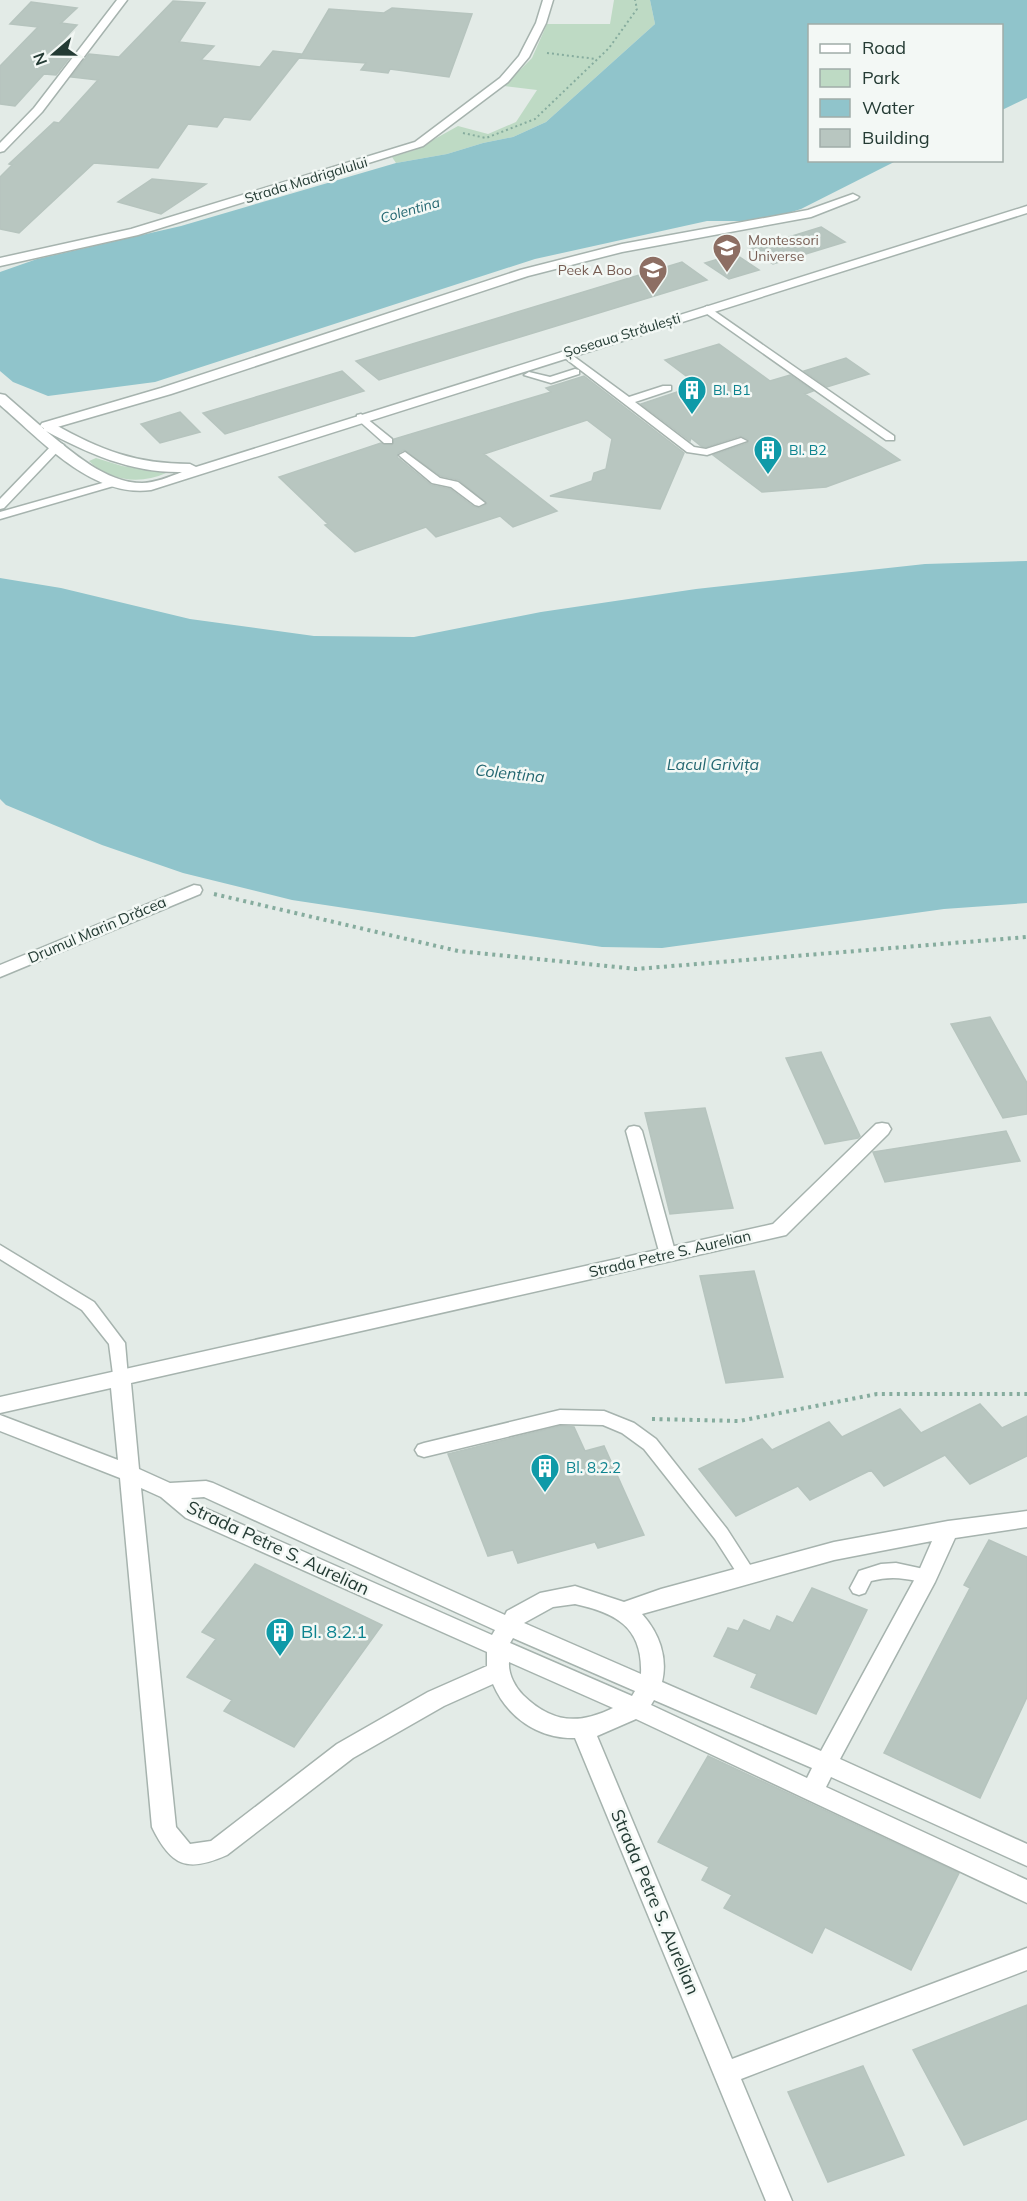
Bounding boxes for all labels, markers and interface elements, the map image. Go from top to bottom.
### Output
north arrow [24,24,84,84]
legend [808,24,1003,162]
text: Road [862,36,906,59]
text: N [28,50,51,68]
text: Park [862,66,901,89]
text: Water [862,96,915,119]
text: Building [862,126,930,149]
street label: Strada Madrigalului [242,153,370,207]
water label: Colentina [378,193,442,227]
place label: Montessori Universe [748,231,819,265]
school or university icon: Montessori Universe [711,232,743,274]
school or university icon: Peek A Boo [637,254,669,296]
place label: Peek A Boo [558,261,632,279]
street label: Șoseaua Străulești [561,309,683,361]
building icon: Bl. B1 [676,374,708,416]
place label: Bl. B1 [713,381,751,399]
building icon: Bl. B2 [752,434,784,476]
place label: Bl. B2 [789,441,827,459]
water label: Lacul Grivița [667,754,760,774]
water label: Colentina [474,759,546,787]
street label: Drumul Marin Drăcea [25,892,169,967]
street label: Strada Petre S. Aurelian [587,1226,753,1281]
building icon: Bl. 8.2.2 [529,1452,561,1494]
place label: Bl. 8.2.2 [566,1458,621,1477]
street label: Strada Petre S. Aurelian [183,1495,373,1600]
building icon: Bl. 8.2.1 [264,1616,296,1658]
place label: Bl. 8.2.1 [301,1620,367,1643]
street label: Strada Petre S. Aurelian [606,1806,705,1998]

